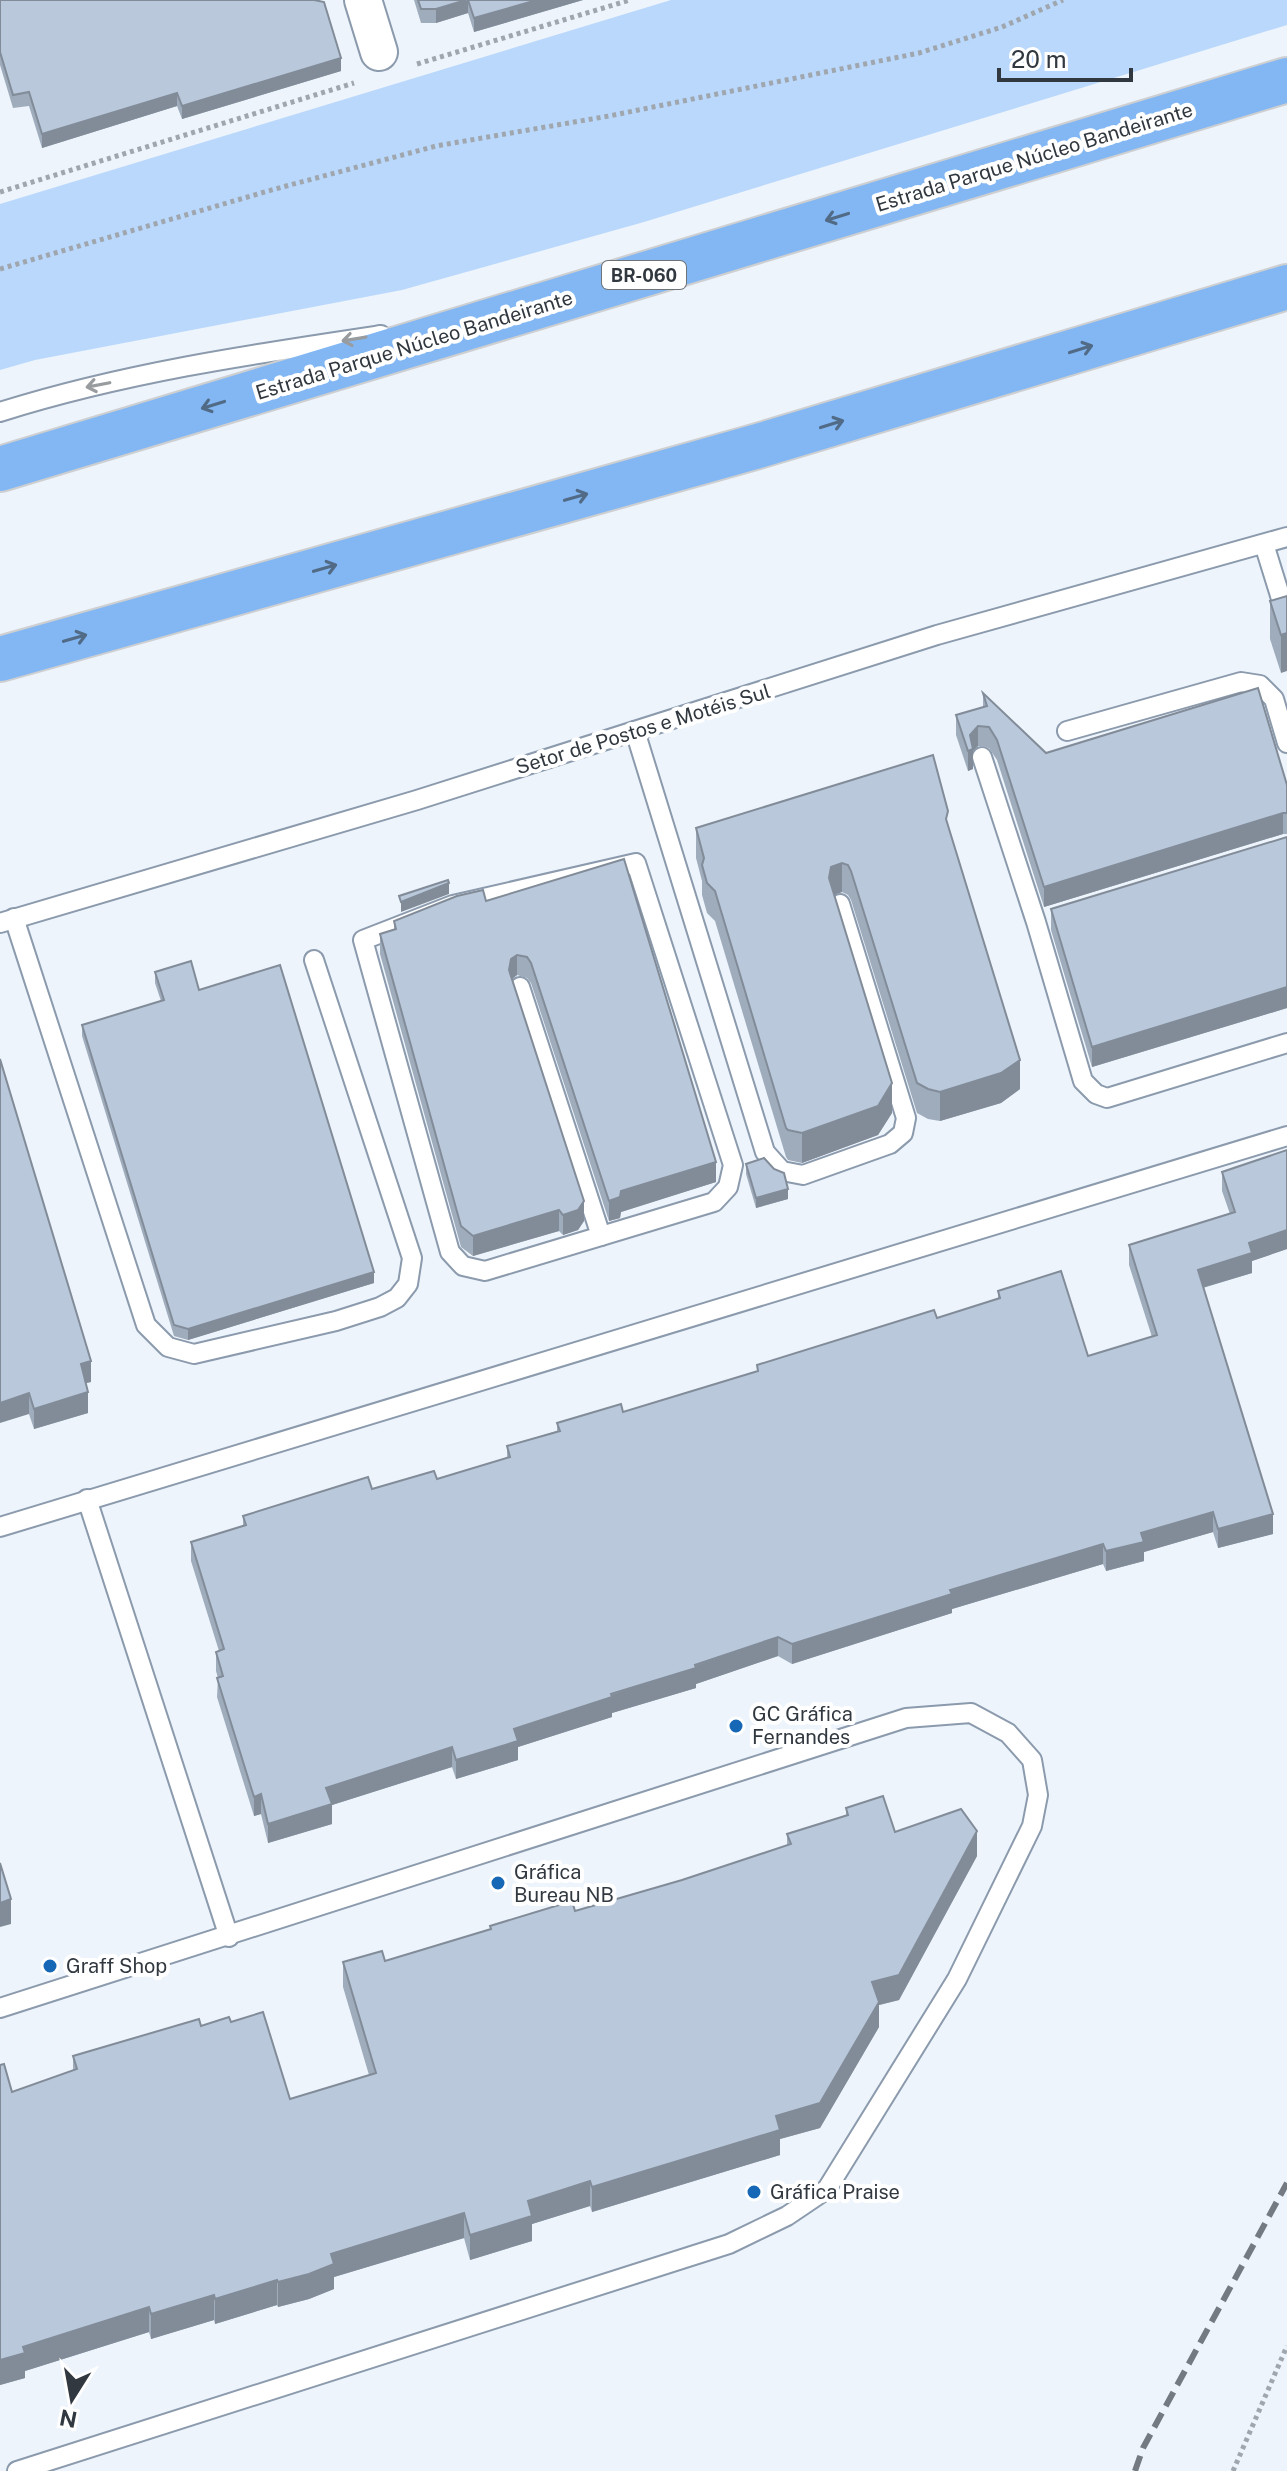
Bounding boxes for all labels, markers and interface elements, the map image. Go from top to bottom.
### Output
scale bar [999,32,1131,82]
text: 20 m [1011,45,1067,73]
street label: Estrada Parque Núcleo Bandeirante [873,97,1195,217]
one-way arrow [825,210,850,225]
road number: BR-060 [602,261,686,289]
street label: Estrada Parque Núcleo Bandeirante [253,285,575,405]
one-way arrow [341,332,367,347]
one-way arrow [1068,341,1093,355]
one-way arrow [86,379,111,394]
one-way arrow [201,398,227,413]
one-way arrow [819,416,845,431]
one-way arrow [562,489,588,504]
one-way arrow [312,559,338,574]
one-way arrow [62,630,88,645]
street label: Setor de Postos e Motéis Sul [513,679,773,779]
place label: GC Gráfica Fernandes [752,1702,853,1749]
marker: GC Gráfica Fernandes [727,1717,745,1735]
place label: Gráfica Bureau NB [514,1860,614,1907]
marker: Gráfica Bureau NB [489,1874,507,1892]
place label: Graff Shop [66,1954,167,1978]
marker: Graff Shop [41,1957,59,1975]
place label: Gráfica Praise [770,2180,900,2204]
marker: Gráfica Praise [745,2183,763,2201]
north arrow [32,2359,112,2439]
text: N [57,2404,79,2433]

